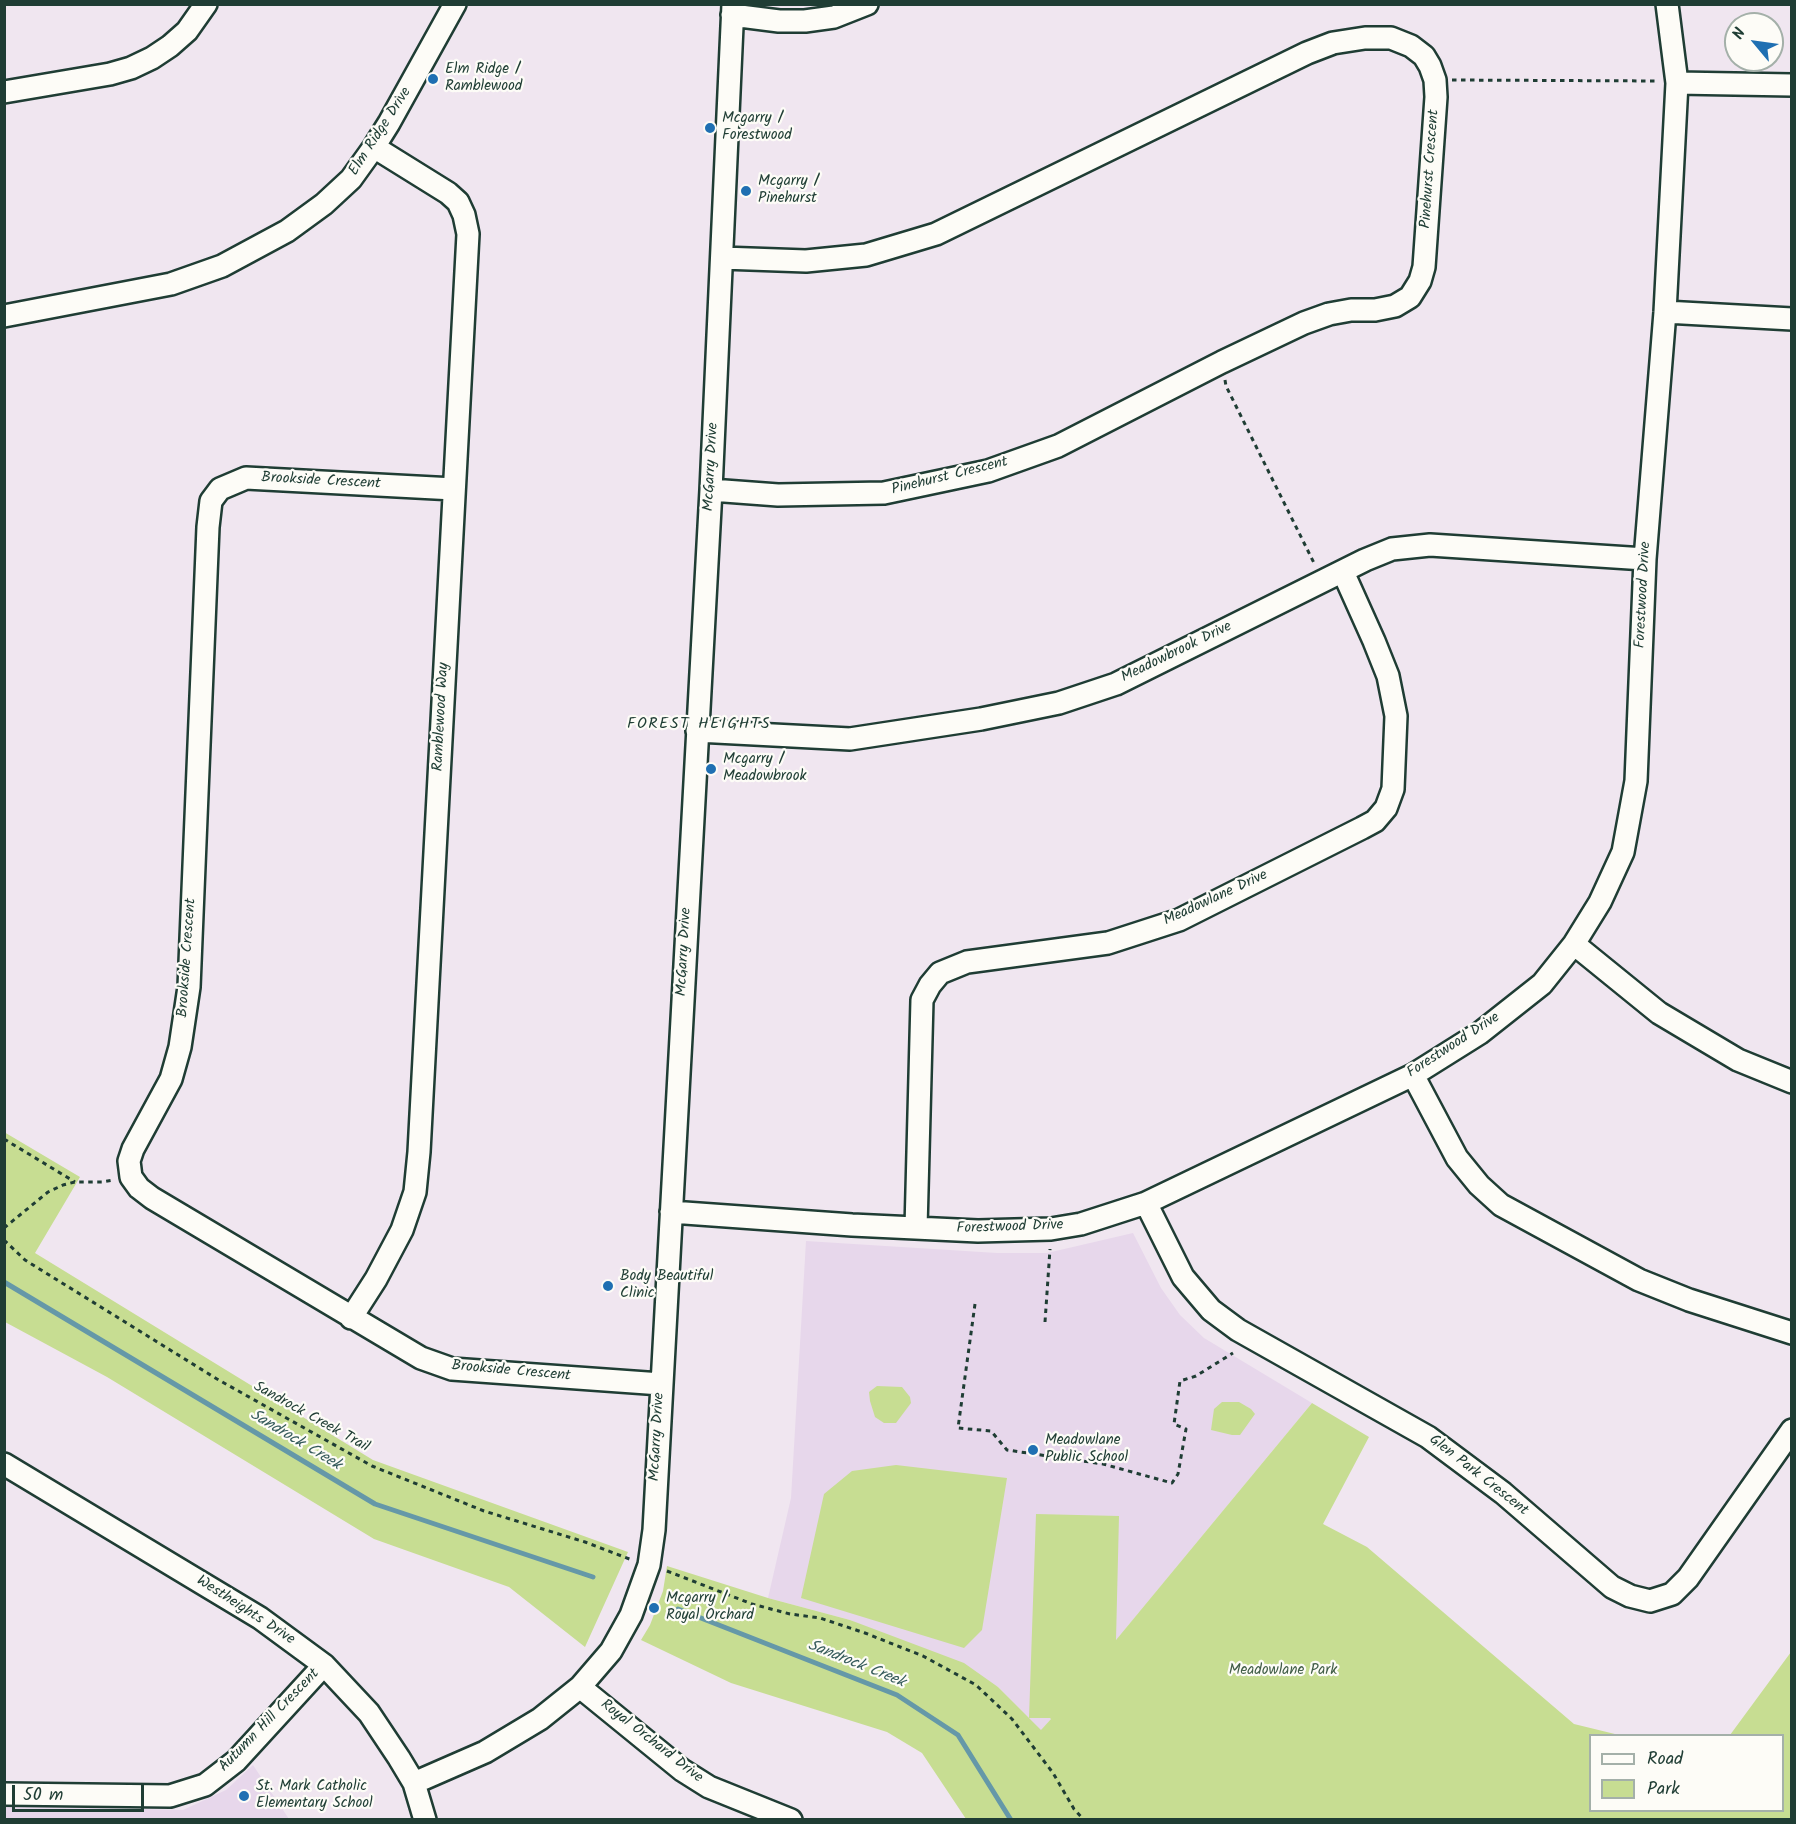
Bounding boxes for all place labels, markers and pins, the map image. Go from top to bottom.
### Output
place label: Elm Ridge / Ramblewood [445,61,522,96]
marker: Elm Ridge / Ramblewood [426,72,440,86]
place label: Mcgarry / Forestwood [722,110,792,145]
marker: Mcgarry / Forestwood [703,121,717,135]
place label: Mcgarry / Pinehurst [758,173,819,208]
marker: Mcgarry / Pinehurst [739,184,753,198]
place label: Mcgarry / Meadowbrook [723,751,806,786]
marker: Mcgarry / Meadowbrook [704,762,718,776]
place label: Body Beautiful Clinic [620,1268,713,1303]
marker: Body Beautiful Clinic [601,1279,615,1293]
place label: Meadowlane Public School [1045,1432,1128,1467]
marker: Meadowlane Public School [1026,1443,1040,1457]
place label: Mcgarry / Royal Orchard [666,1590,754,1625]
marker: Mcgarry / Royal Orchard [647,1601,661,1615]
place label: St. Mark Catholic Elementary School [256,1778,373,1813]
marker: St. Mark Catholic Elementary School [237,1789,251,1803]

